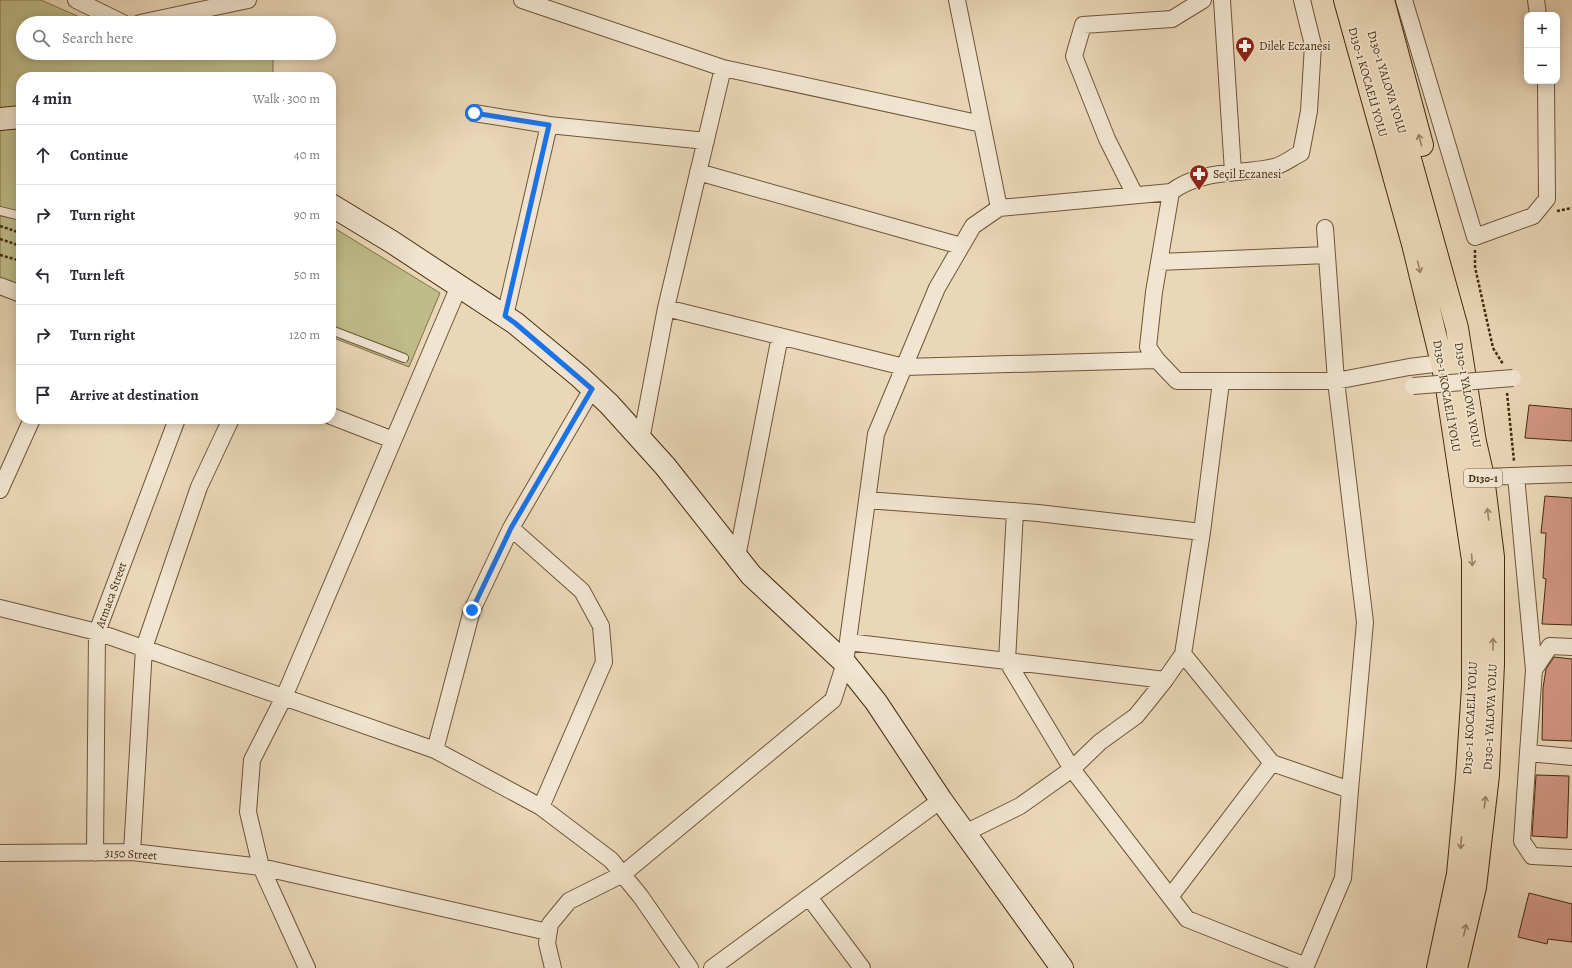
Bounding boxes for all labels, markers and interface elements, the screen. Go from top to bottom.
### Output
map controls [1524,12,1560,84]
button: + [1524,12,1560,48]
search box [16,16,336,60]
street label: D130-1 KOCAELİ YOLU [1345,25,1391,139]
icon: search [30,27,52,49]
text: Search here [62,28,133,48]
street label: D130-1 YALOVA YOLU [1364,29,1410,135]
pharmacy icon: Dilek Eczanesi [1234,35,1256,63]
place label: Dilek Eczanesi [1259,38,1331,54]
button: − [1524,48,1560,84]
text: 4 min [32,87,72,110]
text: Walk · 300 m [253,90,320,107]
route start [465,104,483,122]
one-way arrow [1416,133,1424,146]
icon: ahead [32,144,54,166]
text: Continue [70,145,128,165]
text: 40 m [294,146,320,163]
pharmacy icon: Seçil Eczanesi [1188,163,1210,191]
place label: Seçil Eczanesi [1213,166,1281,182]
icon: right [32,204,54,226]
text: Turn right [70,205,135,225]
text: 90 m [294,206,320,223]
one-way arrow [1416,260,1423,273]
icon: left [32,264,54,286]
text: Turn left [70,265,125,285]
text: 50 m [294,266,320,283]
icon: right [32,324,54,346]
text: Turn right [70,325,135,345]
text: 120 m [289,326,320,343]
street label: D130-1 KOCAELİ YOLU [1429,339,1465,453]
street label: D130-1 YALOVA YOLU [1451,341,1485,449]
icon: arrive [32,384,54,406]
text: Arrive at destination [70,385,199,405]
road number: D130-1 [1464,469,1502,487]
one-way arrow [1484,508,1492,521]
one-way arrow [1469,553,1476,566]
street label: Atmaca Street [91,560,130,631]
route end [463,601,481,619]
one-way arrow [1489,638,1497,651]
street label: D130-1 KOCAELİ YOLU [1459,661,1481,775]
street label: D130-1 YALOVA YOLU [1479,663,1501,771]
one-way arrow [1481,796,1489,809]
one-way arrow [1457,836,1465,849]
street label: 3150 Street [104,845,158,863]
one-way arrow [1461,924,1469,937]

